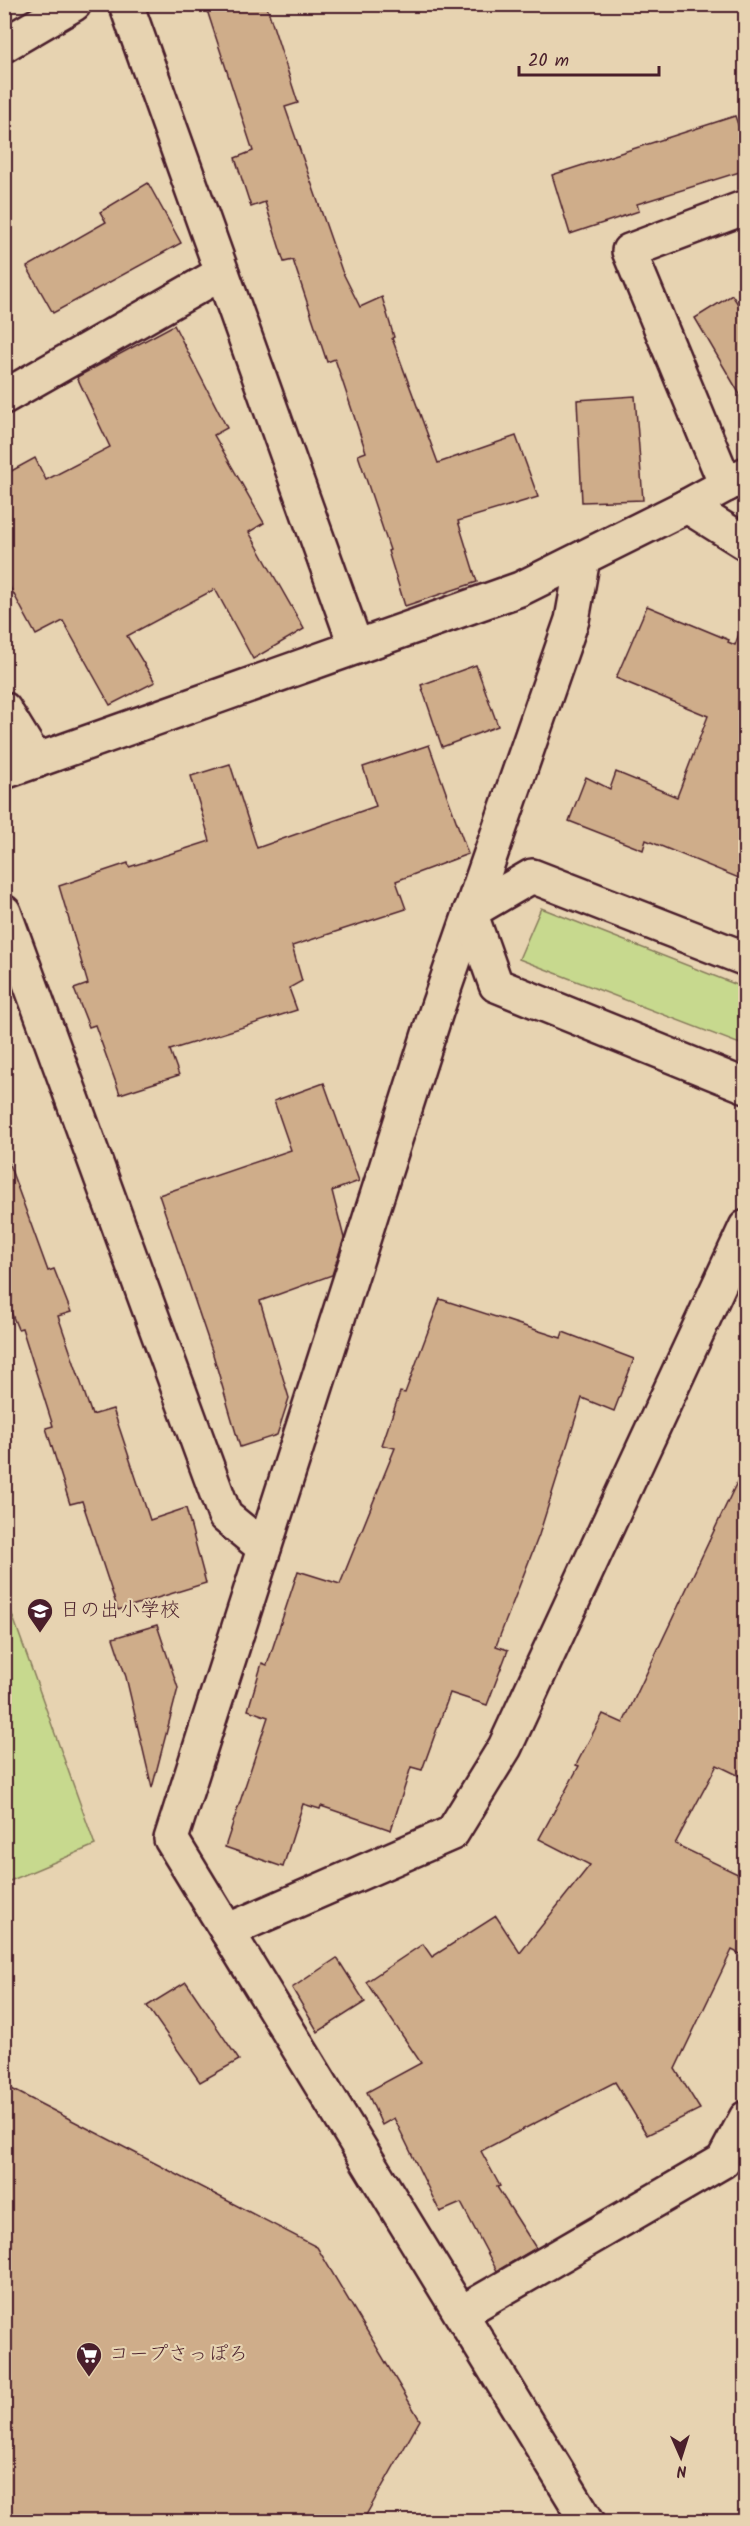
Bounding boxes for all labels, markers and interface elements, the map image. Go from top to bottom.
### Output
scale bar [519,39,658,77]
text: 20 m [528,47,569,76]
place label: 日の出小学校 [60,1595,180,1627]
school or university icon: 日の出小学校 [25,1596,55,1634]
place label: コープさっぽろ [109,2339,248,2371]
supermarket icon: コープさっぽろ [74,2340,104,2378]
north arrow [651,2427,711,2487]
text: N [676,2458,687,2483]

